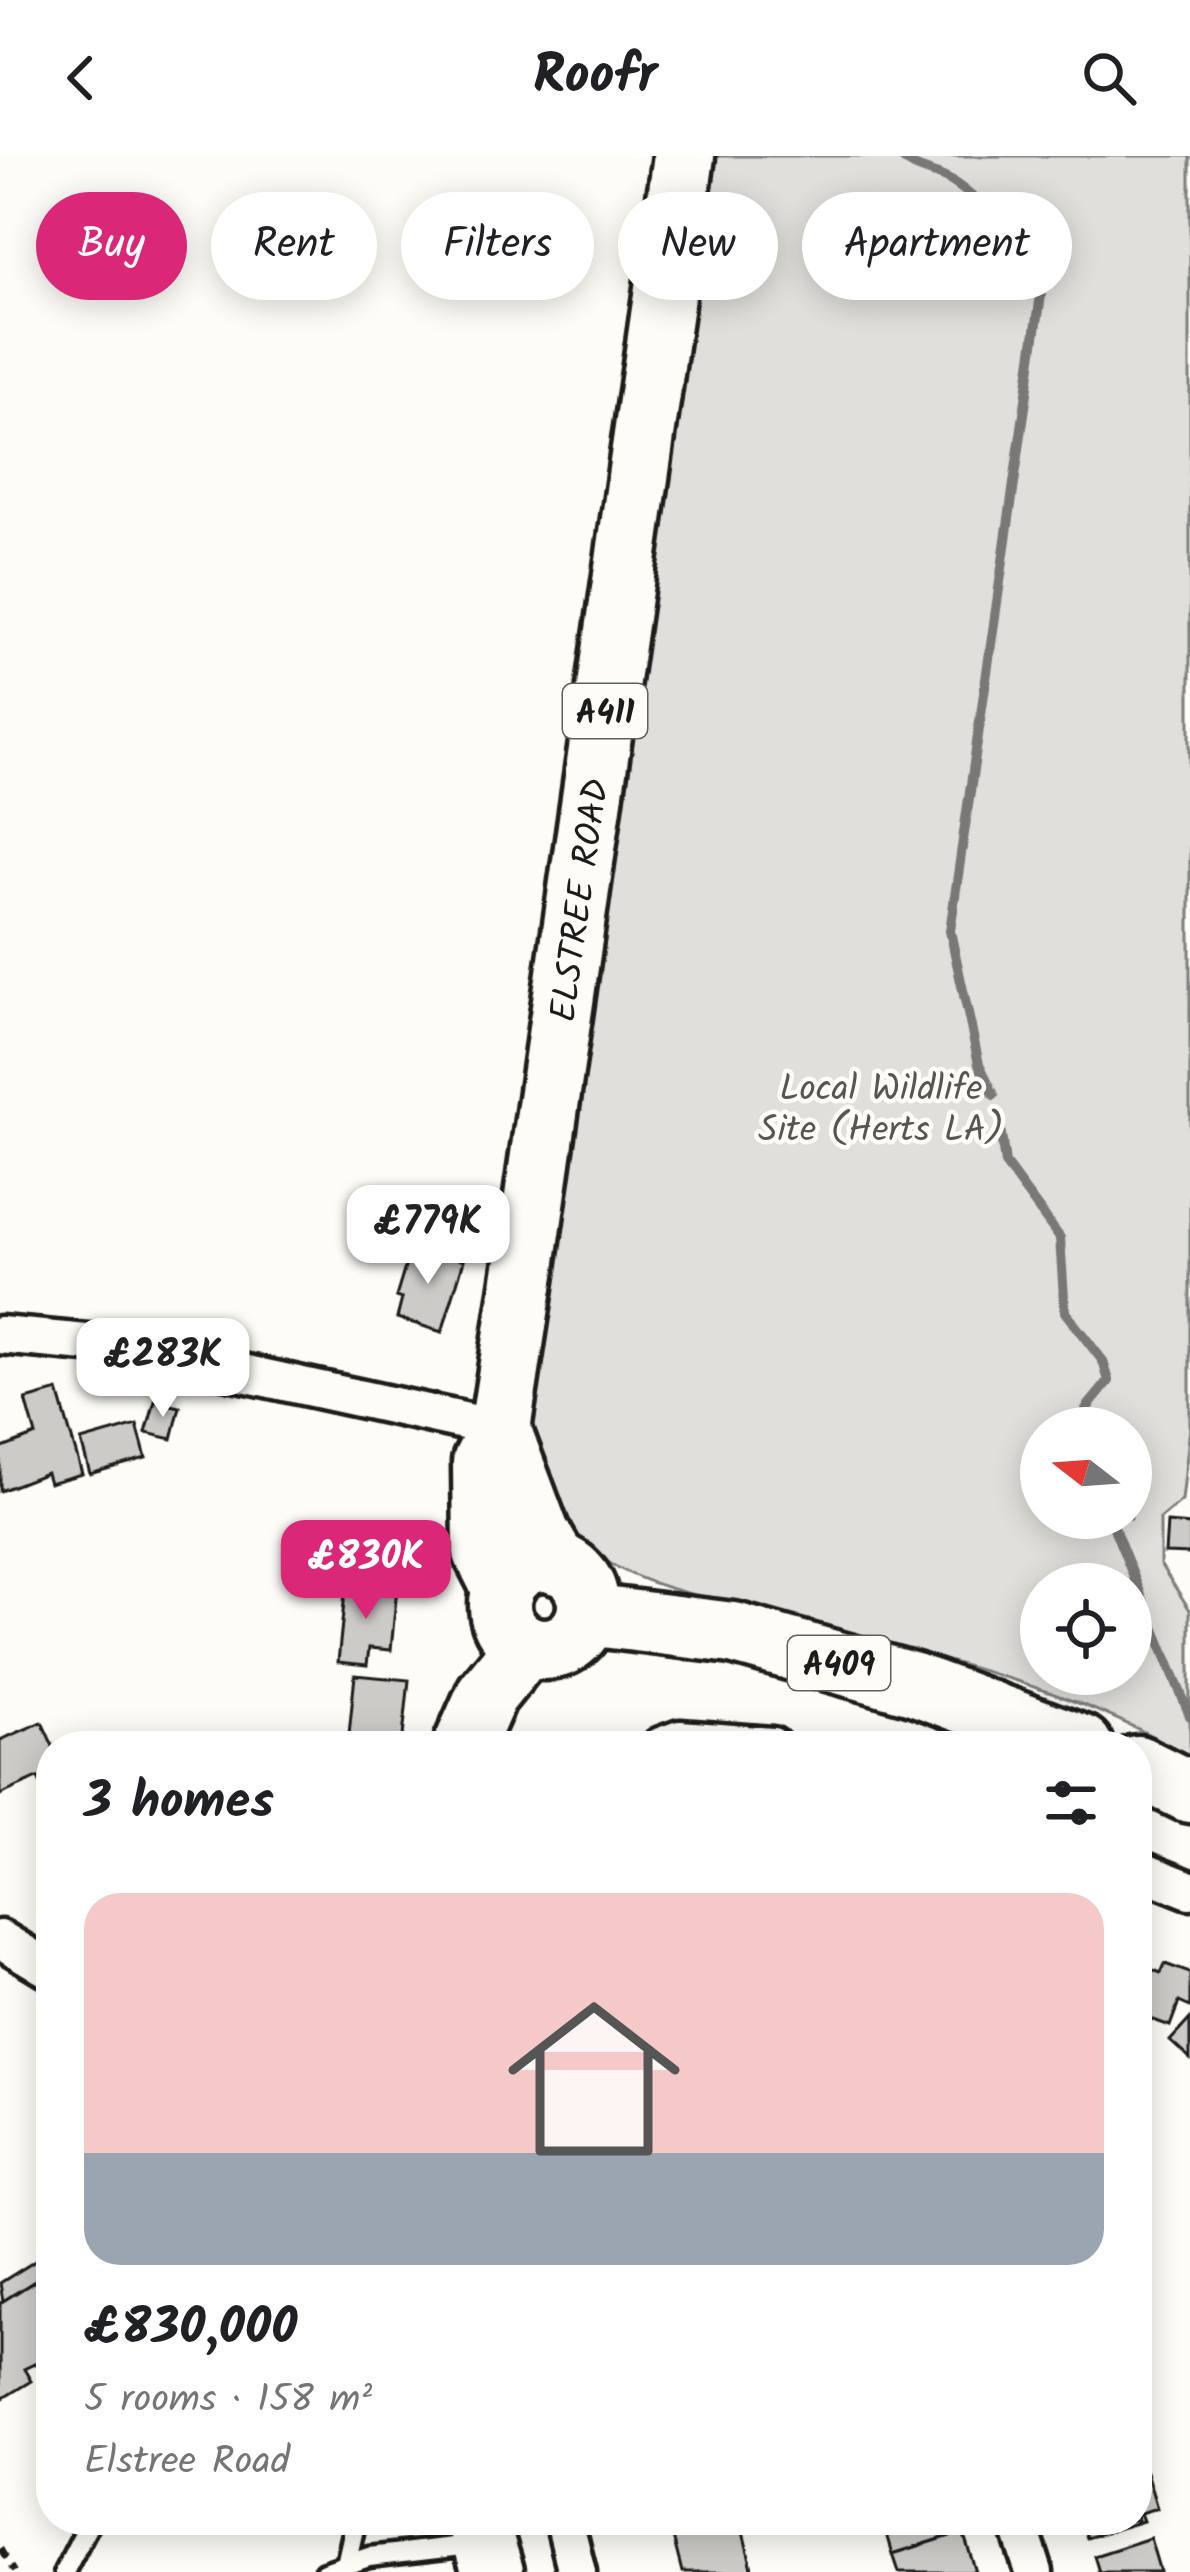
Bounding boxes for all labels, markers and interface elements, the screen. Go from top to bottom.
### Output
text: Roofr [533,35,657,121]
icon: back [48,45,114,111]
icon: search [1076,45,1142,111]
chip: Buy [36,192,187,300]
chip: Rent [211,192,377,300]
chip: Filters [401,192,594,300]
chip: New [618,192,778,300]
chip: Apartment [802,192,1072,300]
road number: A411 [563,684,647,738]
street label: ELSTREE ROAD [536,775,627,1026]
park label: Local Wildlife Site (Herts LA) [758,1062,1004,1160]
pin: £779K [344,1185,512,1287]
text: £779K [374,1193,482,1255]
pin: £283K [79,1318,247,1420]
text: £283K [103,1326,223,1388]
north arrow [1020,1407,1152,1539]
map controls [1020,1407,1152,1695]
pin: £830K [282,1520,450,1622]
text: £830K [308,1528,424,1590]
button: locate [1020,1563,1152,1695]
road number: A409 [788,1636,890,1690]
text: 3 homes [84,1763,274,1844]
icon: filters [1038,1770,1104,1836]
icon: home [486,1971,702,2187]
text: £830,000 [84,2289,297,2370]
text: 5 rooms · 158 m² [84,2370,372,2432]
text: Elstree Road [84,2432,290,2494]

